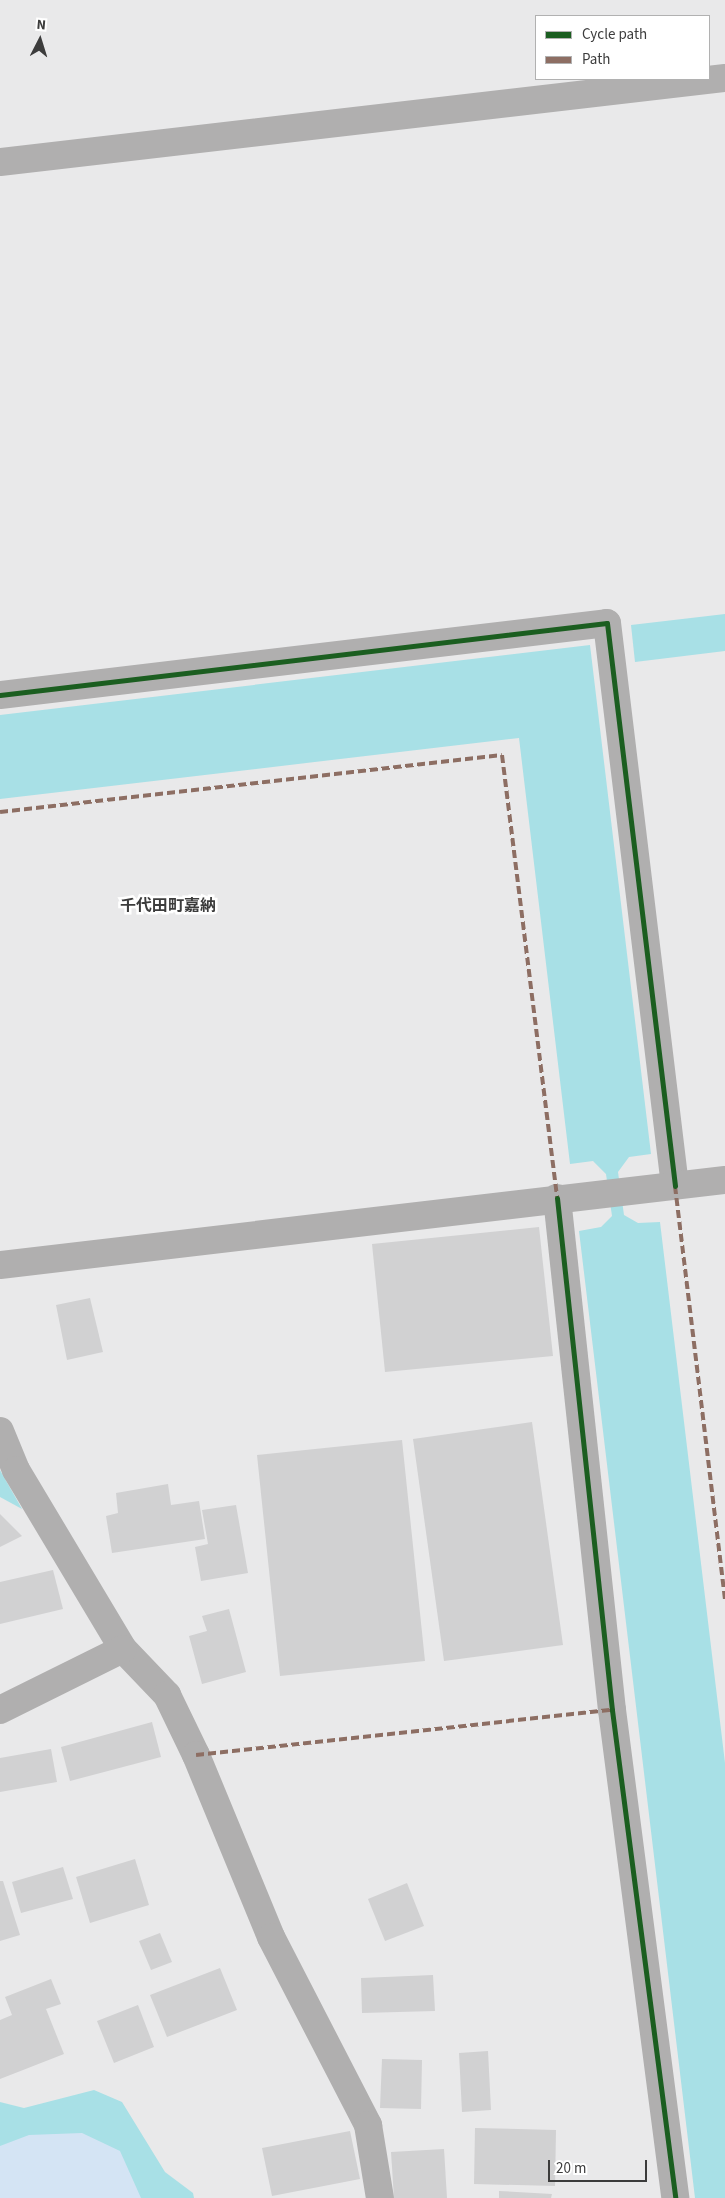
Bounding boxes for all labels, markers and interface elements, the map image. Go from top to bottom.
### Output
north arrow [15,15,65,65]
text: N [36,15,47,35]
legend [535,15,710,80]
text: Cycle path [582,24,647,45]
text: Path [582,49,610,70]
district label: 千代田町嘉納 [120,896,216,916]
scale bar [550,2150,649,2182]
text: 20 m [556,2158,586,2179]

